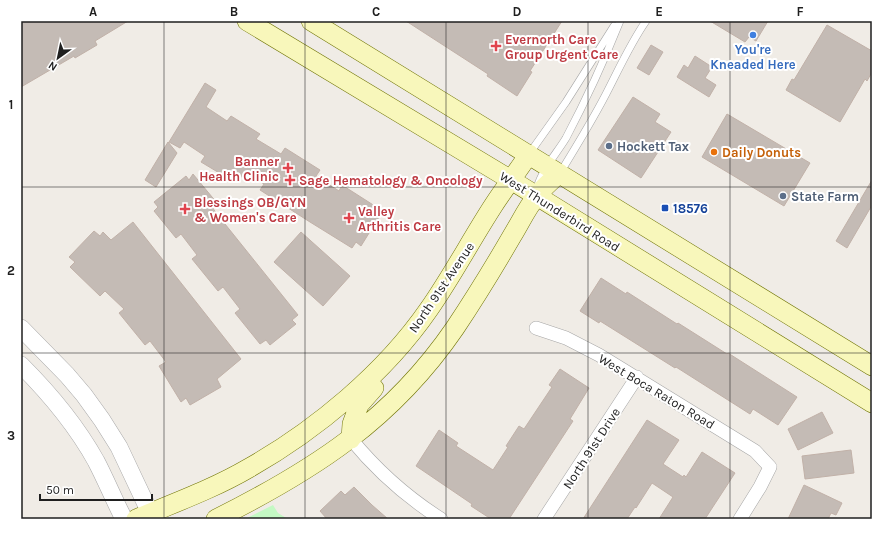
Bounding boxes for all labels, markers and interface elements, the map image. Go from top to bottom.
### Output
text: A [89,4,97,19]
text: B [230,4,238,19]
text: C [372,4,380,19]
text: D [513,4,522,19]
text: E [655,4,663,19]
text: F [796,4,804,19]
marker: You're Kneaded Here [748,30,758,40]
place label: Evernorth Care Group Urgent Care [505,32,619,62]
north arrow [38,38,78,78]
marker: Evernorth Care Group Urgent Care [490,40,502,52]
place label: You're Kneaded Here [710,42,796,72]
text: N [46,58,60,74]
text: 1 [9,97,13,112]
place label: Hockett Tax [617,139,689,154]
marker: Hockett Tax [604,141,614,151]
place label: Daily Donuts [722,145,801,160]
marker: Daily Donuts [709,147,719,157]
place label: Banner Health Clinic [199,154,280,184]
marker: Banner Health Clinic [282,162,294,174]
street label: West Thunderbird Road [497,168,623,255]
place label: Sage Hematology & Oncology [299,173,483,188]
marker: Sage Hematology & Oncology [284,174,296,186]
place label: State Farm [791,189,859,204]
marker: State Farm [778,191,788,201]
place label: Blessings OB/GYN & Women's Care [194,195,306,225]
place label: 18576 [673,201,708,216]
marker: Blessings OB/GYN & Women's Care [179,203,191,215]
marker: 18576 [660,203,670,213]
place label: Valley Arthritis Care [358,204,441,234]
marker: Valley Arthritis Care [343,212,355,224]
street label: North 91st Avenue [406,239,477,335]
text: 2 [7,263,15,278]
street label: West Boca Raton Road [596,351,718,432]
street label: North 91st Drive [560,405,623,492]
text: 3 [7,428,15,443]
scale bar [40,476,152,502]
text: 50 m [46,483,74,497]

